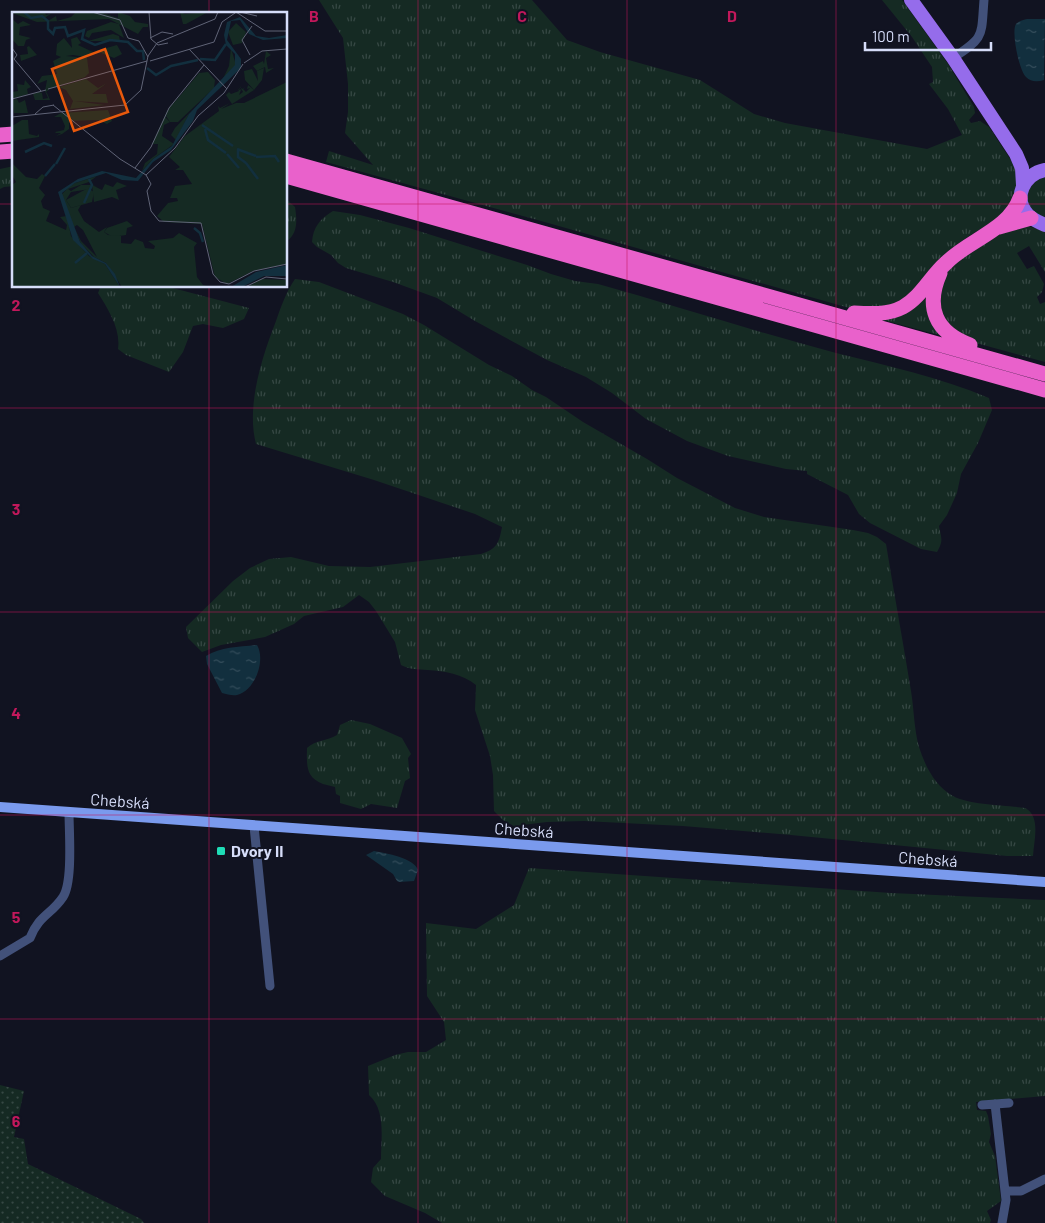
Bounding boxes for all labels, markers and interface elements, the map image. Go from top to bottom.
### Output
text: B [309,6,319,25]
text: C [517,6,527,25]
text: D [727,6,737,25]
inset map [12,12,288,288]
scale bar [865,20,991,52]
text: 100 m [872,27,910,45]
text: 2 [12,295,21,314]
text: 3 [12,499,20,518]
text: 4 [11,703,21,722]
street label: Chebská [90,789,150,812]
street label: Chebská [494,818,554,841]
place label: Dvory II [231,841,284,860]
marker: Dvory II [215,845,227,857]
street label: Chebská [898,847,958,870]
text: 5 [12,907,21,926]
text: 6 [12,1111,21,1130]

